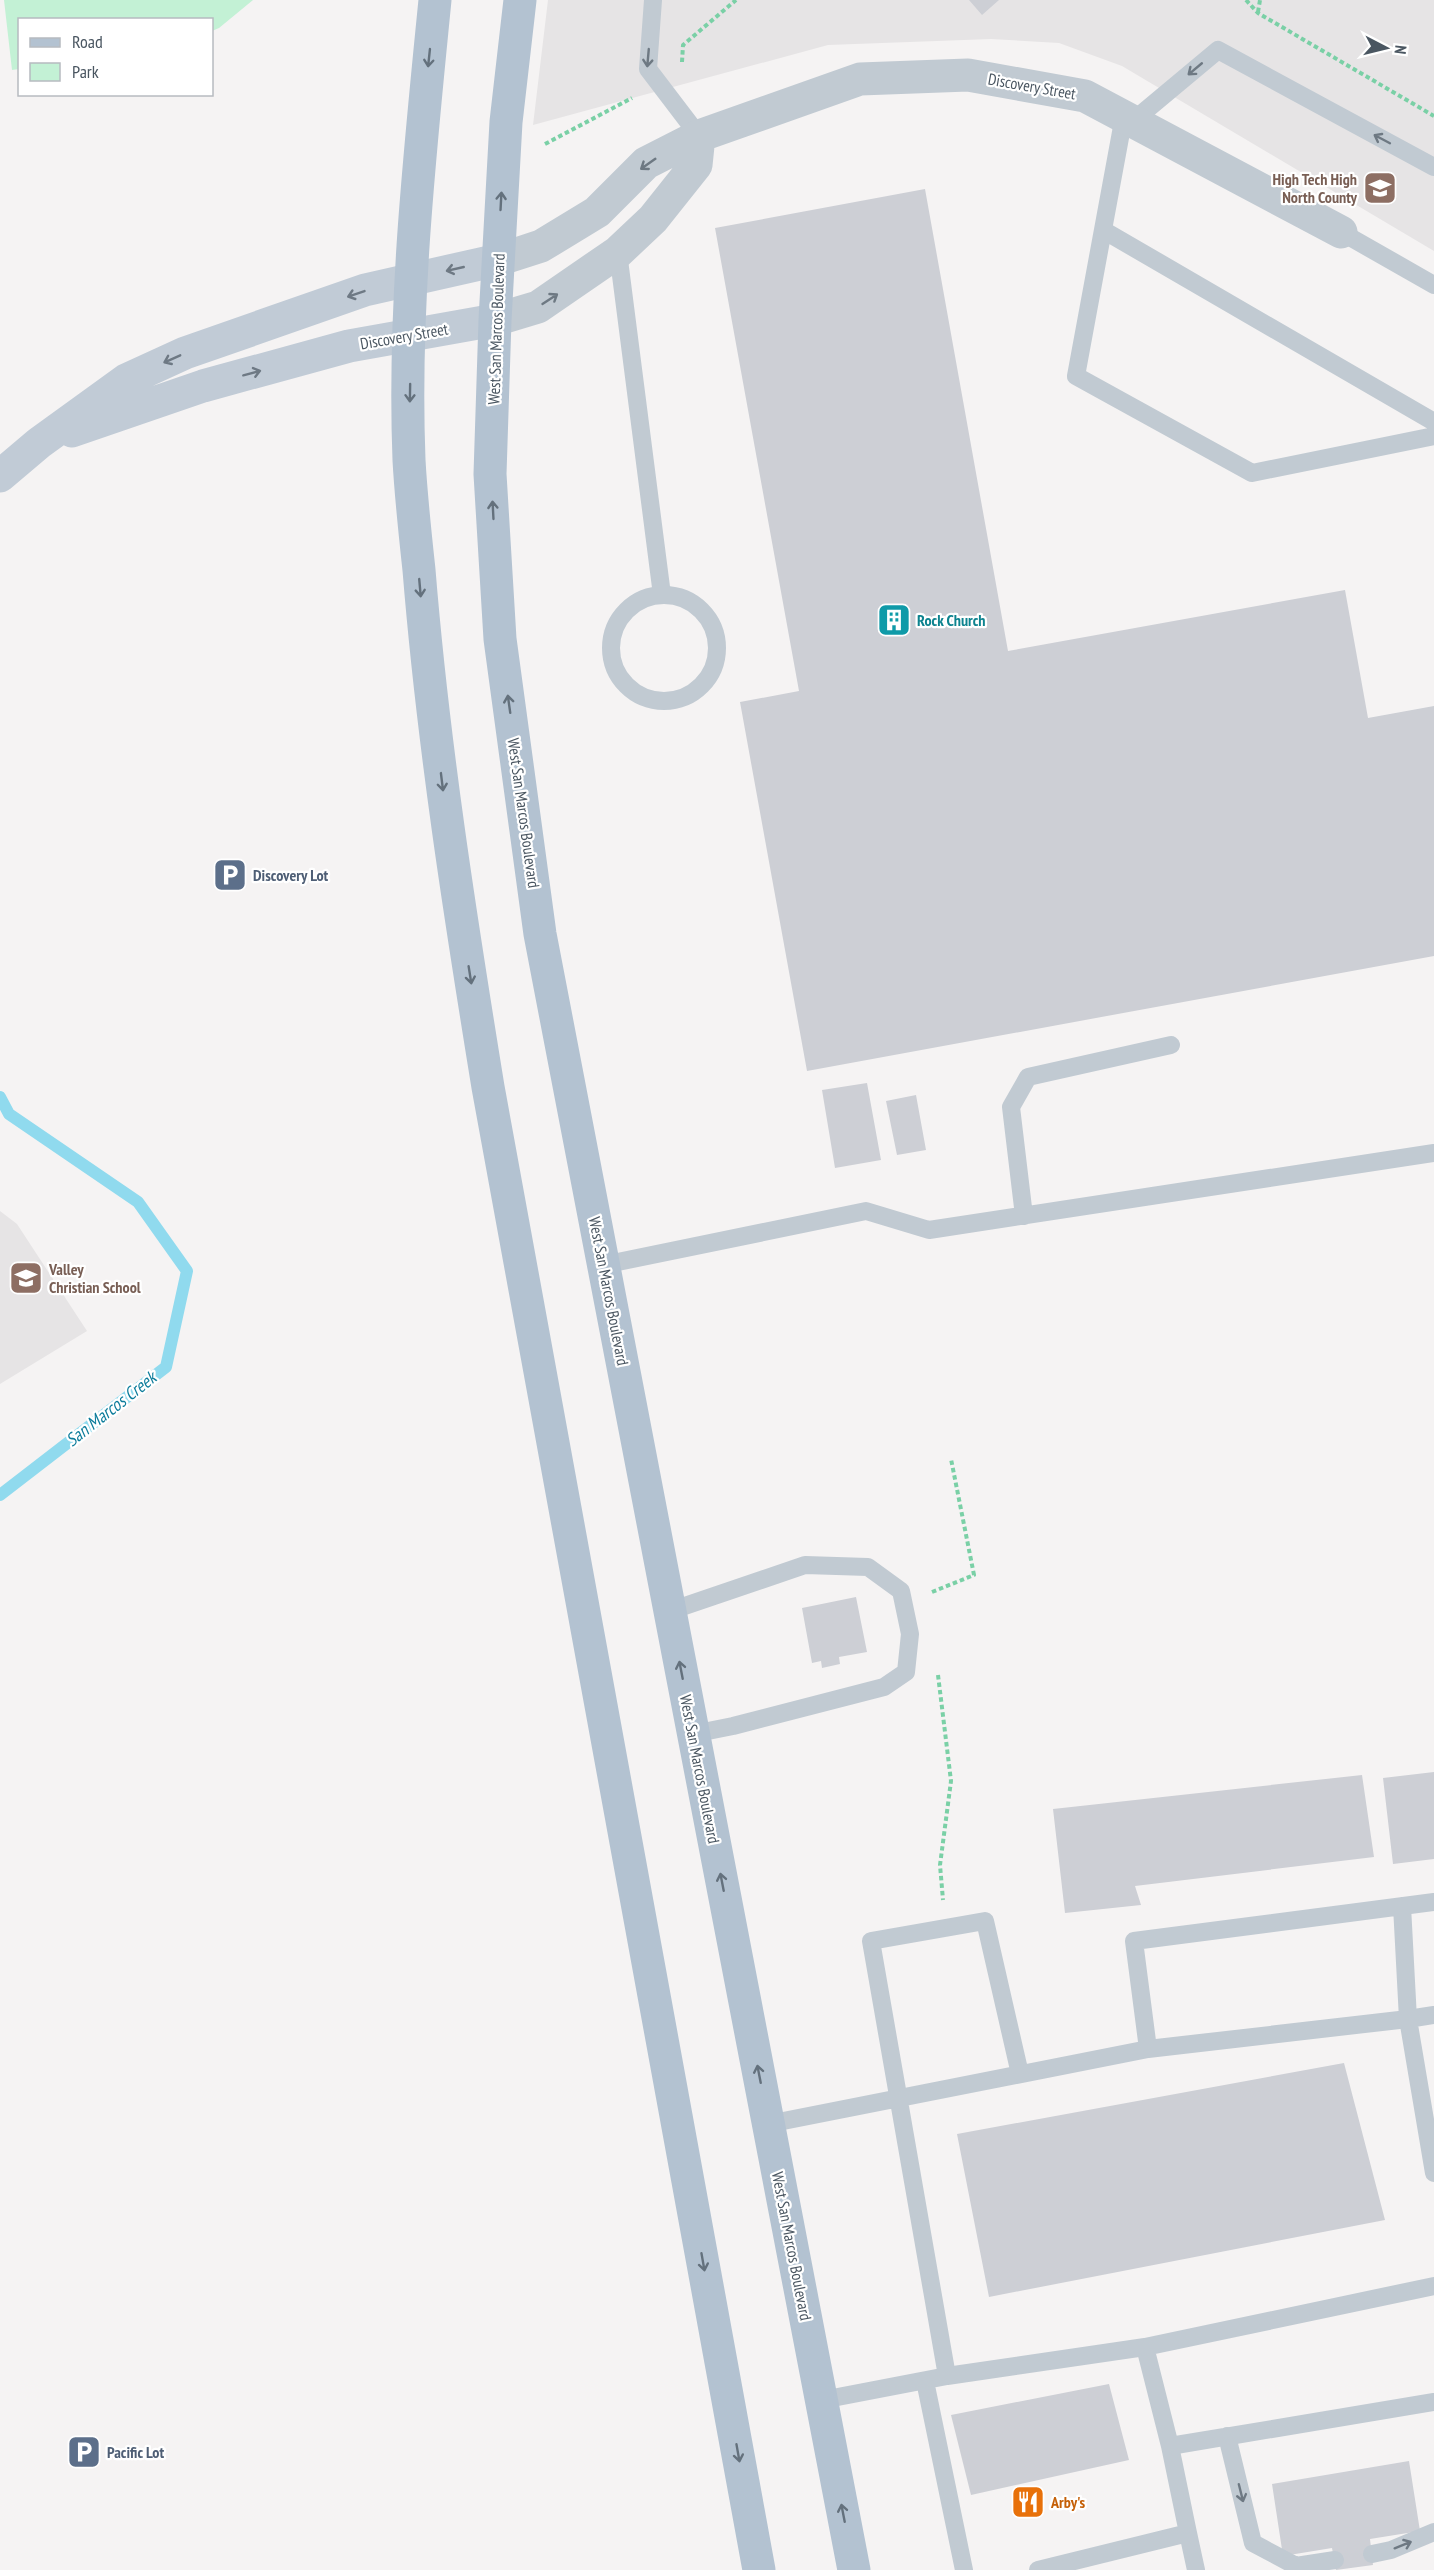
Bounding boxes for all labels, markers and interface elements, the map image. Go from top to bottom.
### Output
legend [18,18,213,96]
north arrow [1356,18,1416,78]
text: Road [72,30,103,53]
text: N [1390,44,1411,55]
one-way arrow [424,48,435,68]
one-way arrow [643,48,654,68]
text: Park [72,60,99,83]
one-way arrow [1188,62,1203,76]
street label: Discovery Street [987,68,1078,104]
one-way arrow [1374,133,1392,144]
one-way arrow [640,158,656,170]
place label: High Tech High North County [1273,169,1358,207]
school or university icon: High Tech High North County [1362,170,1398,206]
one-way arrow [496,192,507,212]
street label: West San Marcos Boulevard [483,253,509,405]
one-way arrow [446,264,465,276]
one-way arrow [347,289,366,300]
one-way arrow [541,293,558,306]
street label: Discovery Street [359,318,450,354]
one-way arrow [163,354,182,365]
one-way arrow [242,366,261,378]
one-way arrow [404,383,415,403]
one-way arrow [487,500,498,520]
one-way arrow [415,577,426,597]
building icon: Rock Church [876,602,912,638]
place label: Rock Church [917,610,986,630]
one-way arrow [504,695,515,714]
street label: West San Marcos Boulevard [504,737,544,889]
one-way arrow [437,771,448,791]
parking icon: Discovery Lot [212,857,248,893]
place label: Discovery Lot [253,865,329,885]
one-way arrow [464,964,475,984]
street label: West San Marcos Boulevard [585,1215,633,1367]
place label: Valley Christian School [48,1259,141,1297]
school or university icon: Valley Christian School [8,1260,44,1296]
water label: San Marcos Creek [61,1365,162,1451]
one-way arrow [675,1661,686,1680]
street label: West San Marcos Boulevard [676,1693,724,1845]
one-way arrow [716,1873,727,1892]
one-way arrow [753,2064,764,2084]
street label: West San Marcos Boulevard [768,2170,816,2322]
one-way arrow [698,2251,709,2271]
parking icon: Pacific Lot [66,2434,102,2470]
place label: Pacific Lot [107,2442,164,2462]
one-way arrow [733,2443,744,2463]
one-way arrow [1235,2483,1247,2502]
restaurant icon: Arby's [1010,2484,1046,2520]
place label: Arby's [1050,2492,1086,2512]
one-way arrow [837,2503,848,2523]
one-way arrow [1394,2539,1412,2550]

